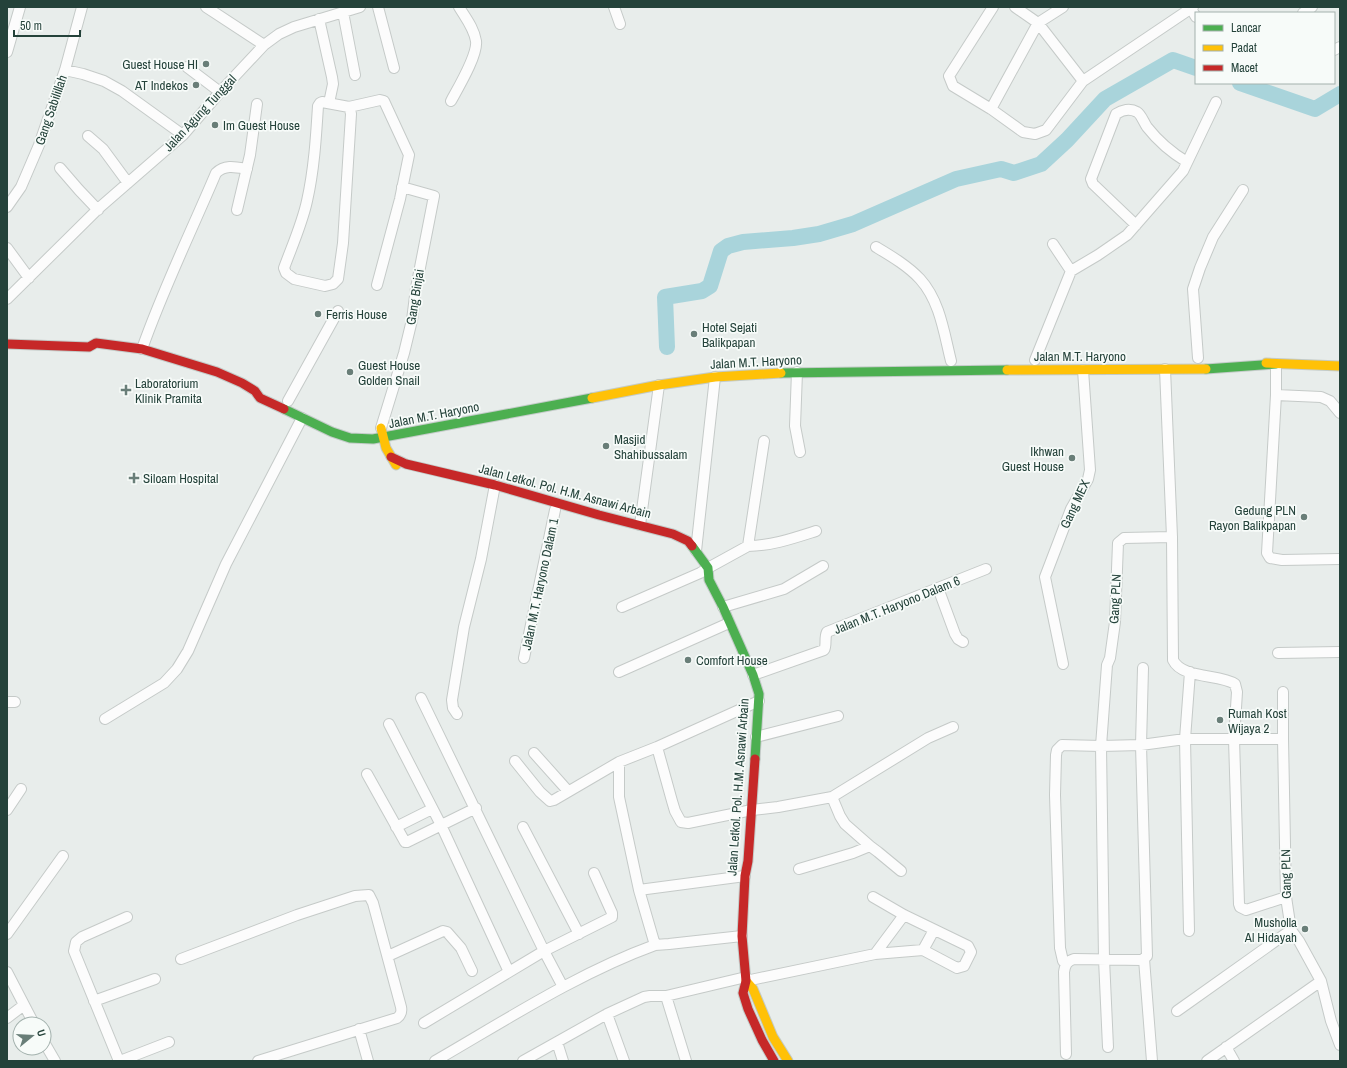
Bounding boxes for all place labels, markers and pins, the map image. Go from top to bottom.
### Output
place label: Guest House HI [122,56,198,73]
marker: Guest House HI [201,59,211,69]
place label: AT Indekos [134,77,188,94]
marker: AT Indekos [191,80,201,90]
place label: Im Guest House [223,117,300,134]
marker: Im Guest House [210,120,220,130]
place label: Ferris House [326,306,387,323]
marker: Ferris House [313,309,323,319]
place label: Hotel Sejati Balikpapan [702,319,757,351]
marker: Hotel Sejati Balikpapan [689,329,699,339]
place label: Guest House Golden Snail [358,357,420,389]
marker: Guest House Golden Snail [345,367,355,377]
place label: Laboratorium Klinik Pramita [135,375,202,407]
marker: Laboratorium Klinik Pramita [120,384,132,396]
place label: Masjid Shahibussalam [614,431,688,463]
marker: Masjid Shahibussalam [601,441,611,451]
place label: Ikhwan Guest House [1002,443,1064,475]
marker: Ikhwan Guest House [1067,453,1077,463]
place label: Siloam Hospital [143,470,218,487]
marker: Siloam Hospital [128,472,140,484]
place label: Gedung PLN Rayon Balikpapan [1209,502,1296,534]
marker: Gedung PLN Rayon Balikpapan [1299,512,1309,522]
place label: Comfort House [696,652,768,669]
marker: Comfort House [683,655,693,665]
place label: Rumah Kost Wijaya 2 [1228,705,1287,737]
marker: Rumah Kost Wijaya 2 [1215,715,1225,725]
place label: Musholla Al Hidayah [1244,914,1297,946]
marker: Musholla Al Hidayah [1300,924,1310,934]

